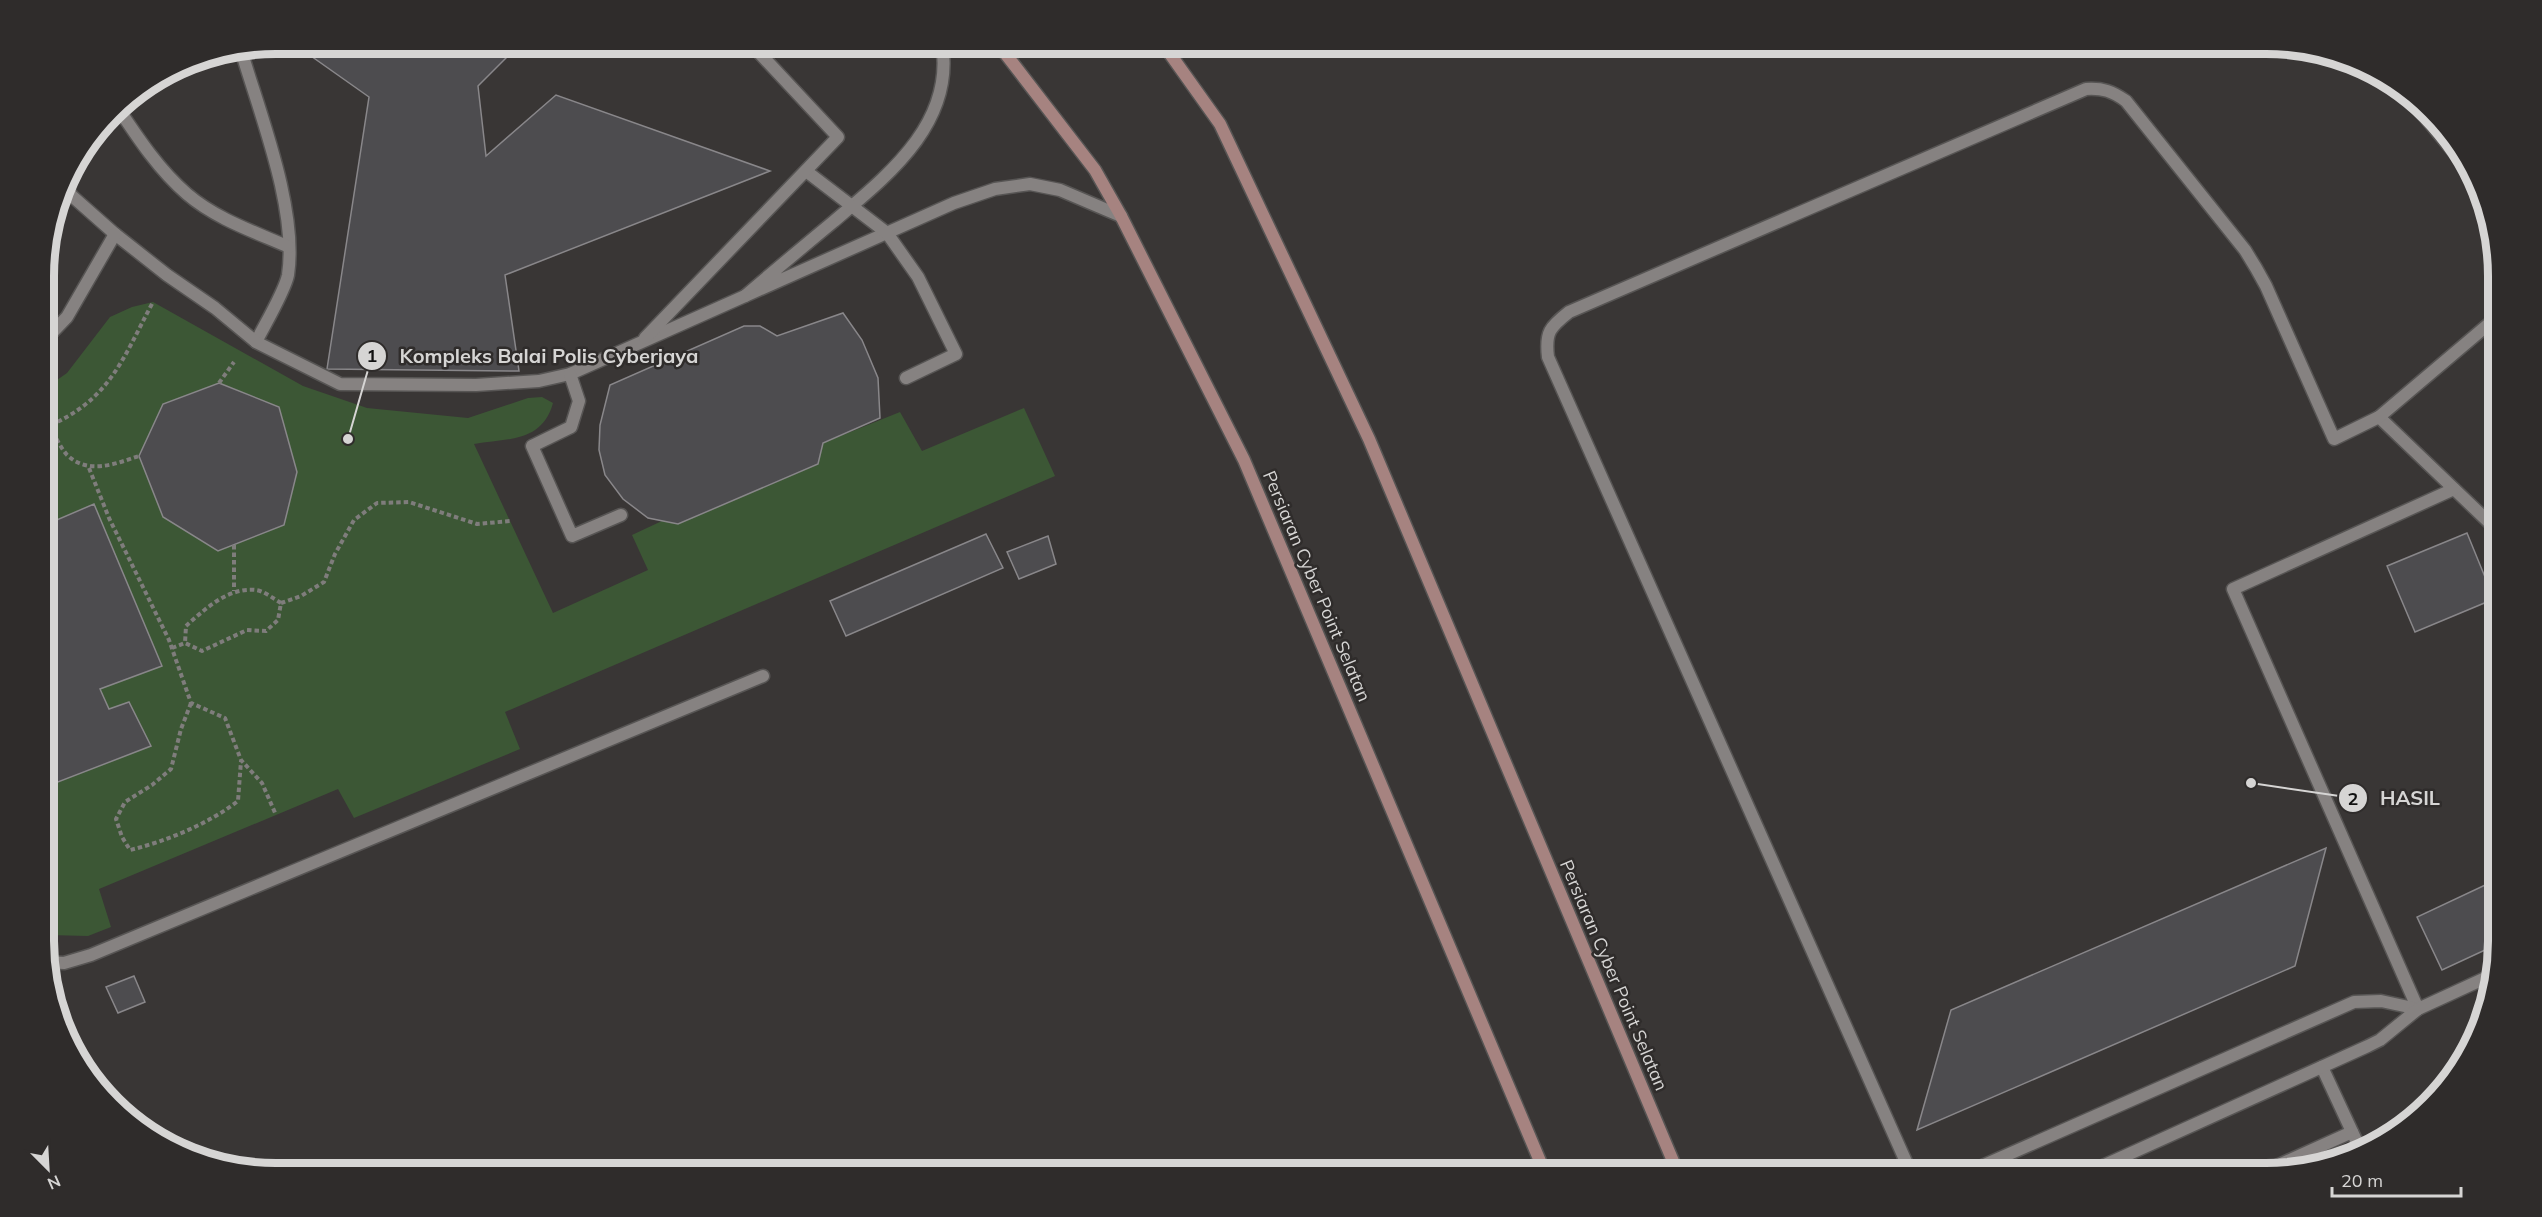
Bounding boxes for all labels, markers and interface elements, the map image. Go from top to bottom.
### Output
callout: Kompleks Balai Polis Cyberjaya [357,337,710,375]
text: Kompleks Balai Polis Cyberjaya [400,343,698,368]
text: 1 [367,344,377,367]
street label: Persiaran Cyber Point Selatan [1258,467,1376,705]
callout: HASIL [2338,779,2452,817]
text: HASIL [2380,785,2440,810]
text: 2 [2348,787,2358,810]
street label: Persiaran Cyber Point Selatan [1555,856,1673,1094]
north arrow [18,1139,78,1199]
scale bar [2332,1160,2461,1198]
text: 20 m [2341,1169,2383,1192]
text: N [45,1171,64,1194]

